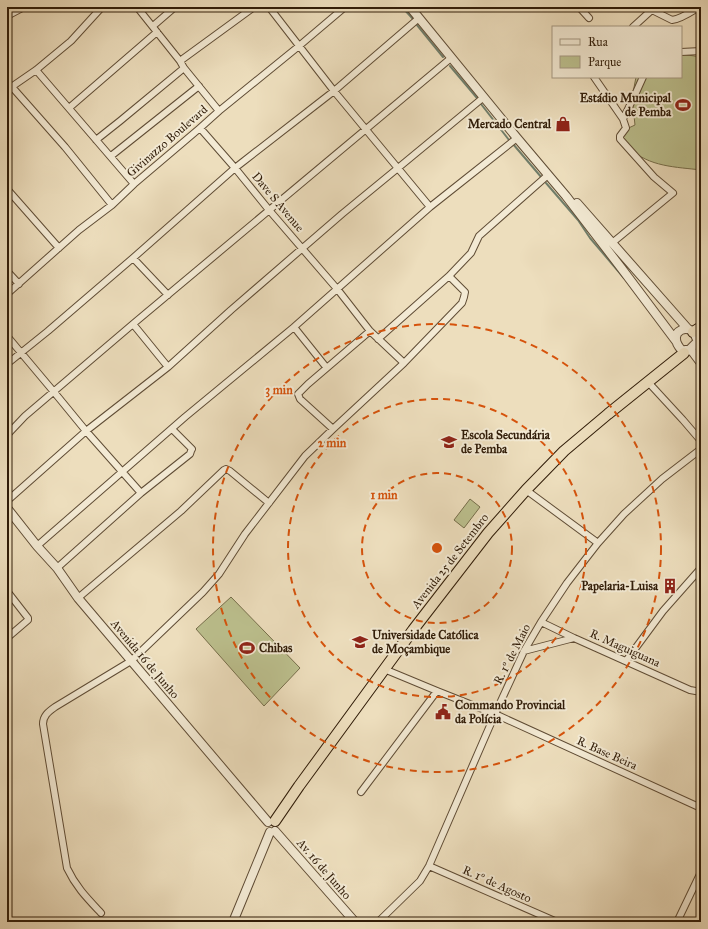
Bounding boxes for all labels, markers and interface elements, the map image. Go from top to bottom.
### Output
legend [552,26,682,78]
text: Rua [588,35,609,49]
text: Parque [588,55,621,70]
place label: Estádio Municipal de Pemba [580,91,672,119]
sports icon: Estádio Municipal de Pemba [674,96,692,114]
street label: Givinazzo Boulevard [124,102,210,180]
shop icon: Mercado Central [554,115,572,133]
place label: Mercado Central [468,117,552,131]
street label: Dave S Avenue [249,169,307,235]
text: 3 min [265,383,293,398]
place label: Escola Secundária de Pemba [461,428,551,456]
school or university icon: Escola Secundária de Pemba [440,433,458,451]
text: 2 min [318,436,347,450]
text: 1 min [370,488,398,502]
street label: Avenida 25 de Setembro [408,511,491,612]
centre of rings [430,541,444,555]
building icon: Papelaria-Luisa [661,577,679,595]
place label: Papelaria-Luisa [581,579,659,594]
street label: Avenida 16 de Junho [106,616,182,702]
street label: R. 1º de Maio [491,621,533,687]
street label: R. Maguiguana [587,626,663,671]
place label: Universidade Católica de Moçambique [372,628,479,657]
school or university icon: Universidade Católica de Moçambique [351,633,369,651]
sports icon: Chibas [238,639,256,657]
place label: Chibas [259,641,293,655]
place label: Commando Provincial da Polícia [455,698,566,726]
public building icon: Commando Provincial da Polícia [434,703,452,721]
street label: R. Base Beira [575,733,640,773]
street label: Av. 16 de Junho [293,835,354,903]
street label: R. 1º de Agosto [460,863,534,906]

